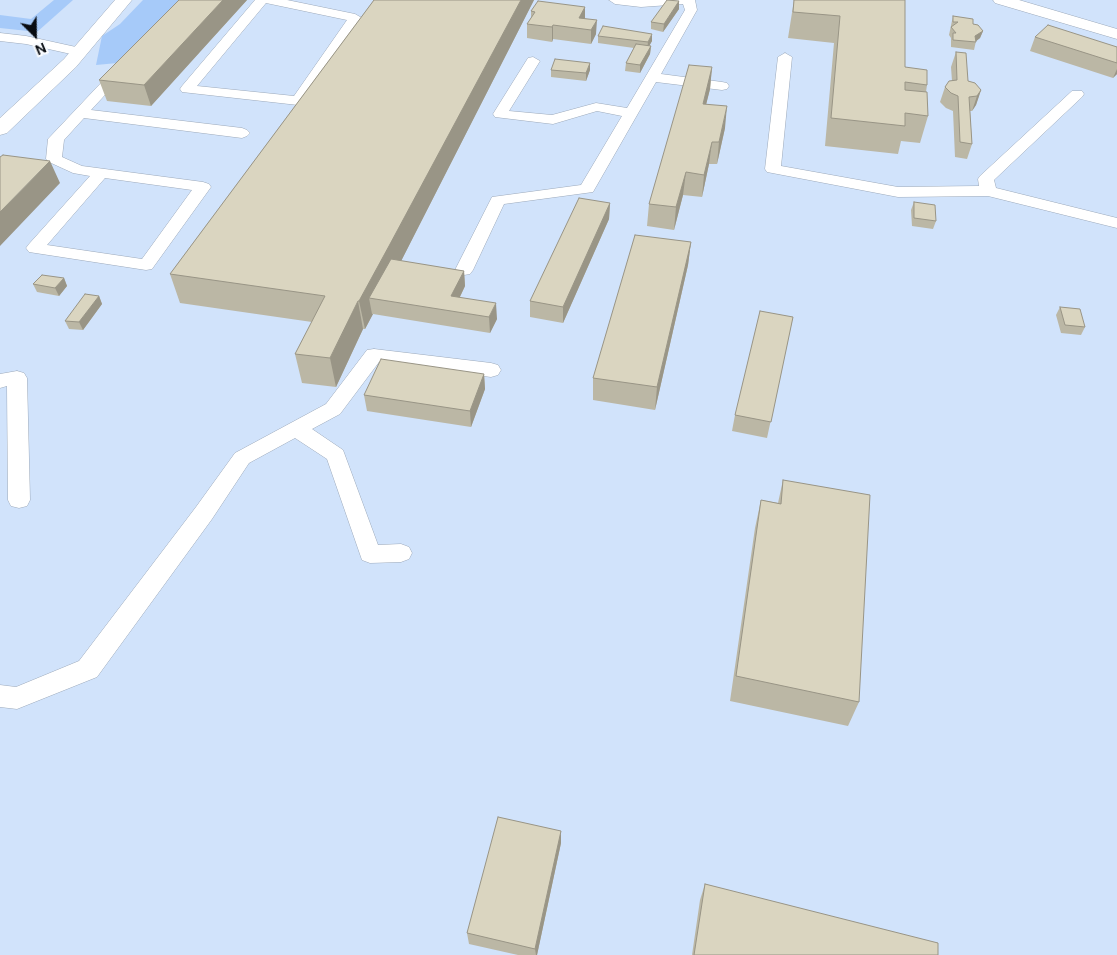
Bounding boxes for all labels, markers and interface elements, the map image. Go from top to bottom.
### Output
north arrow [10,10,60,60]
text: N [33,39,49,59]

